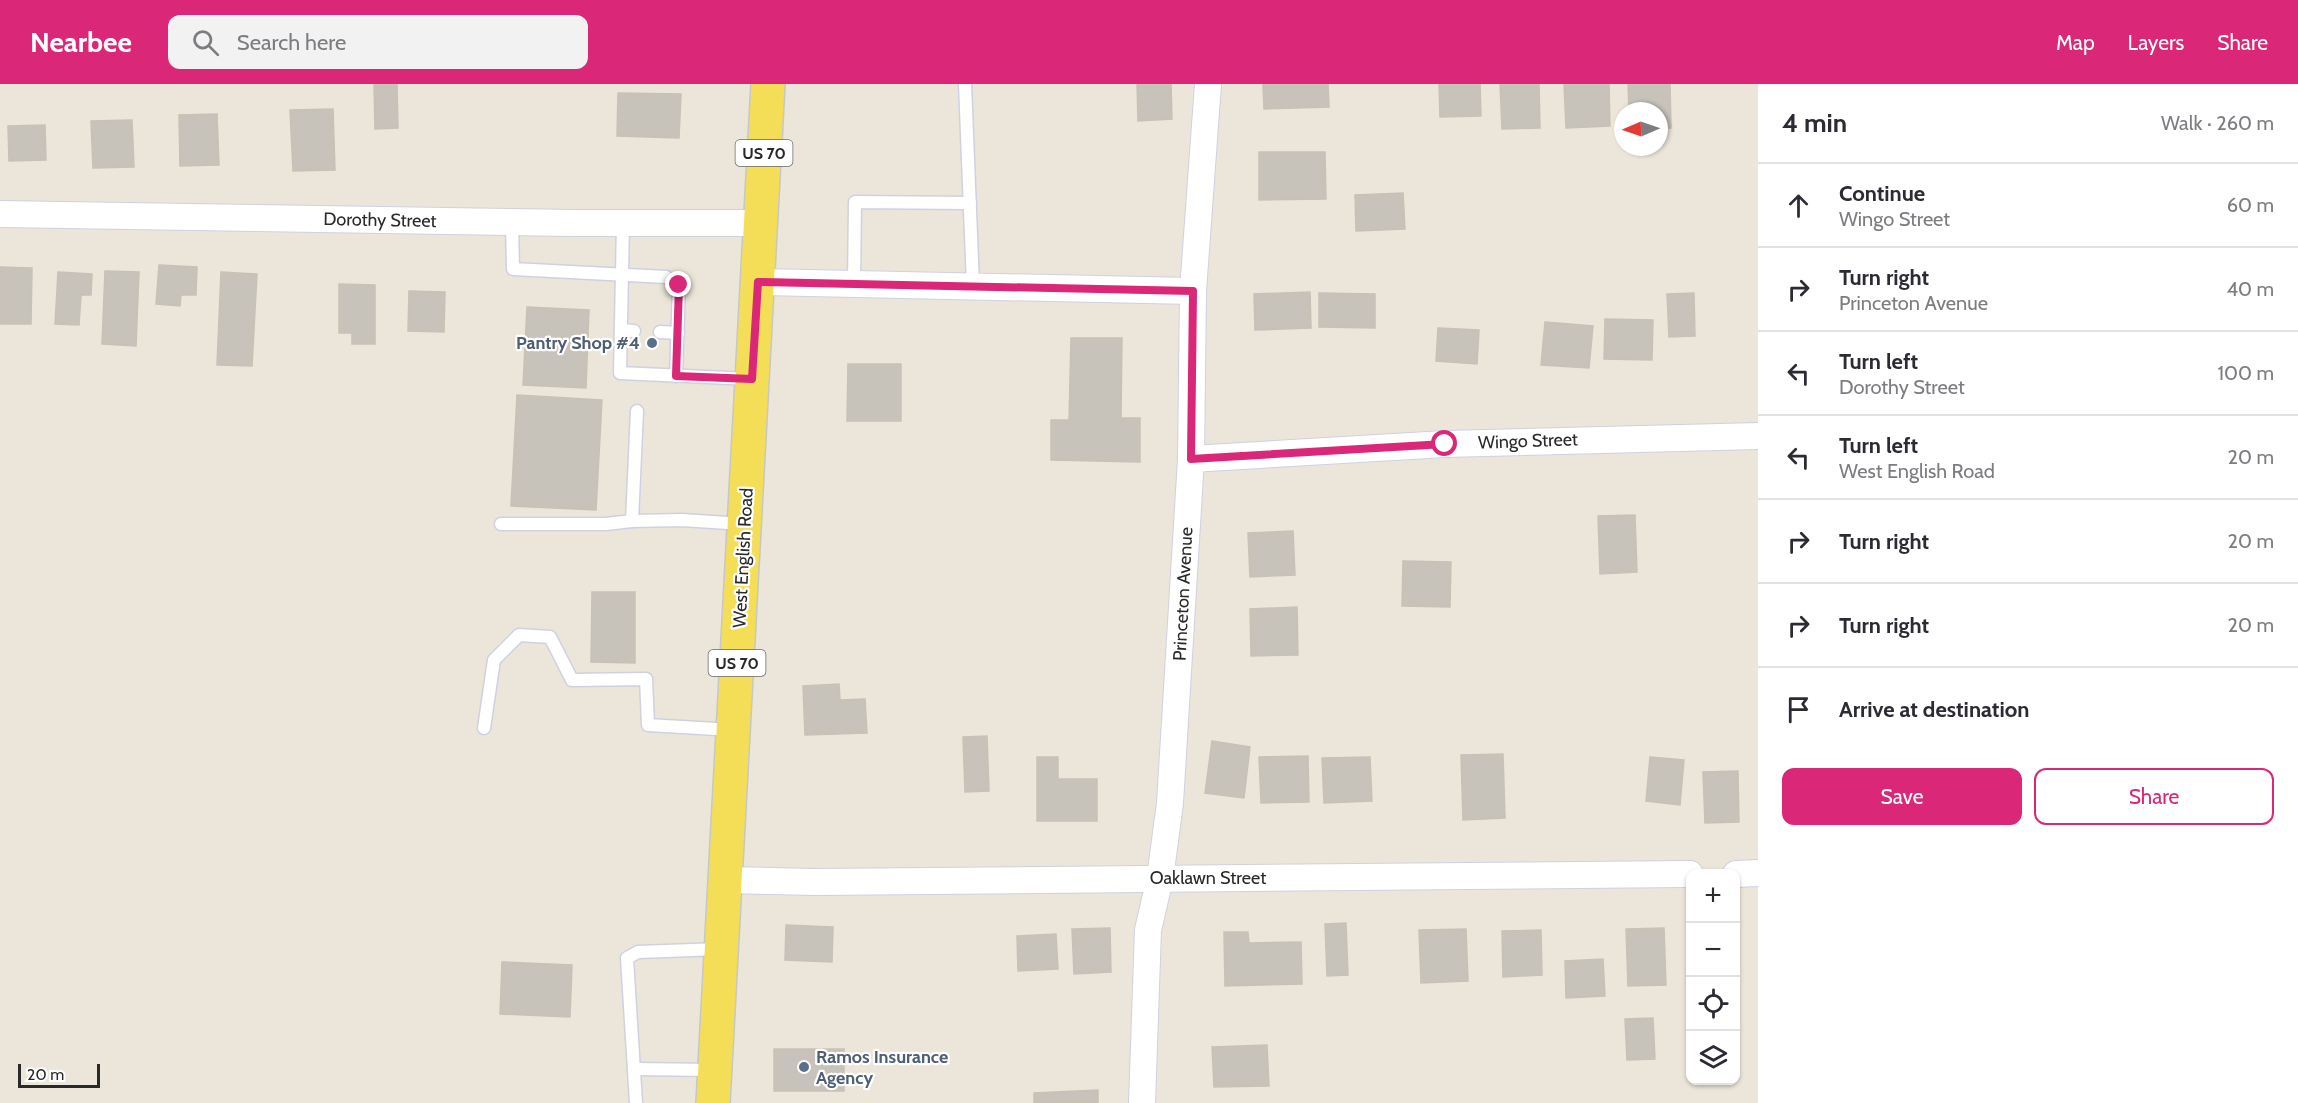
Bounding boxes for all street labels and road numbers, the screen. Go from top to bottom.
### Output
road number: US 70 [736,140,792,166]
street label: Dorothy Street [323,208,437,232]
street label: Wingo Street [1478,428,1578,454]
street label: West English Road [728,487,758,629]
street label: Princeton Avenue [1169,526,1197,662]
road number: US 70 [708,650,766,676]
street label: Oaklawn Street [1150,867,1266,889]

